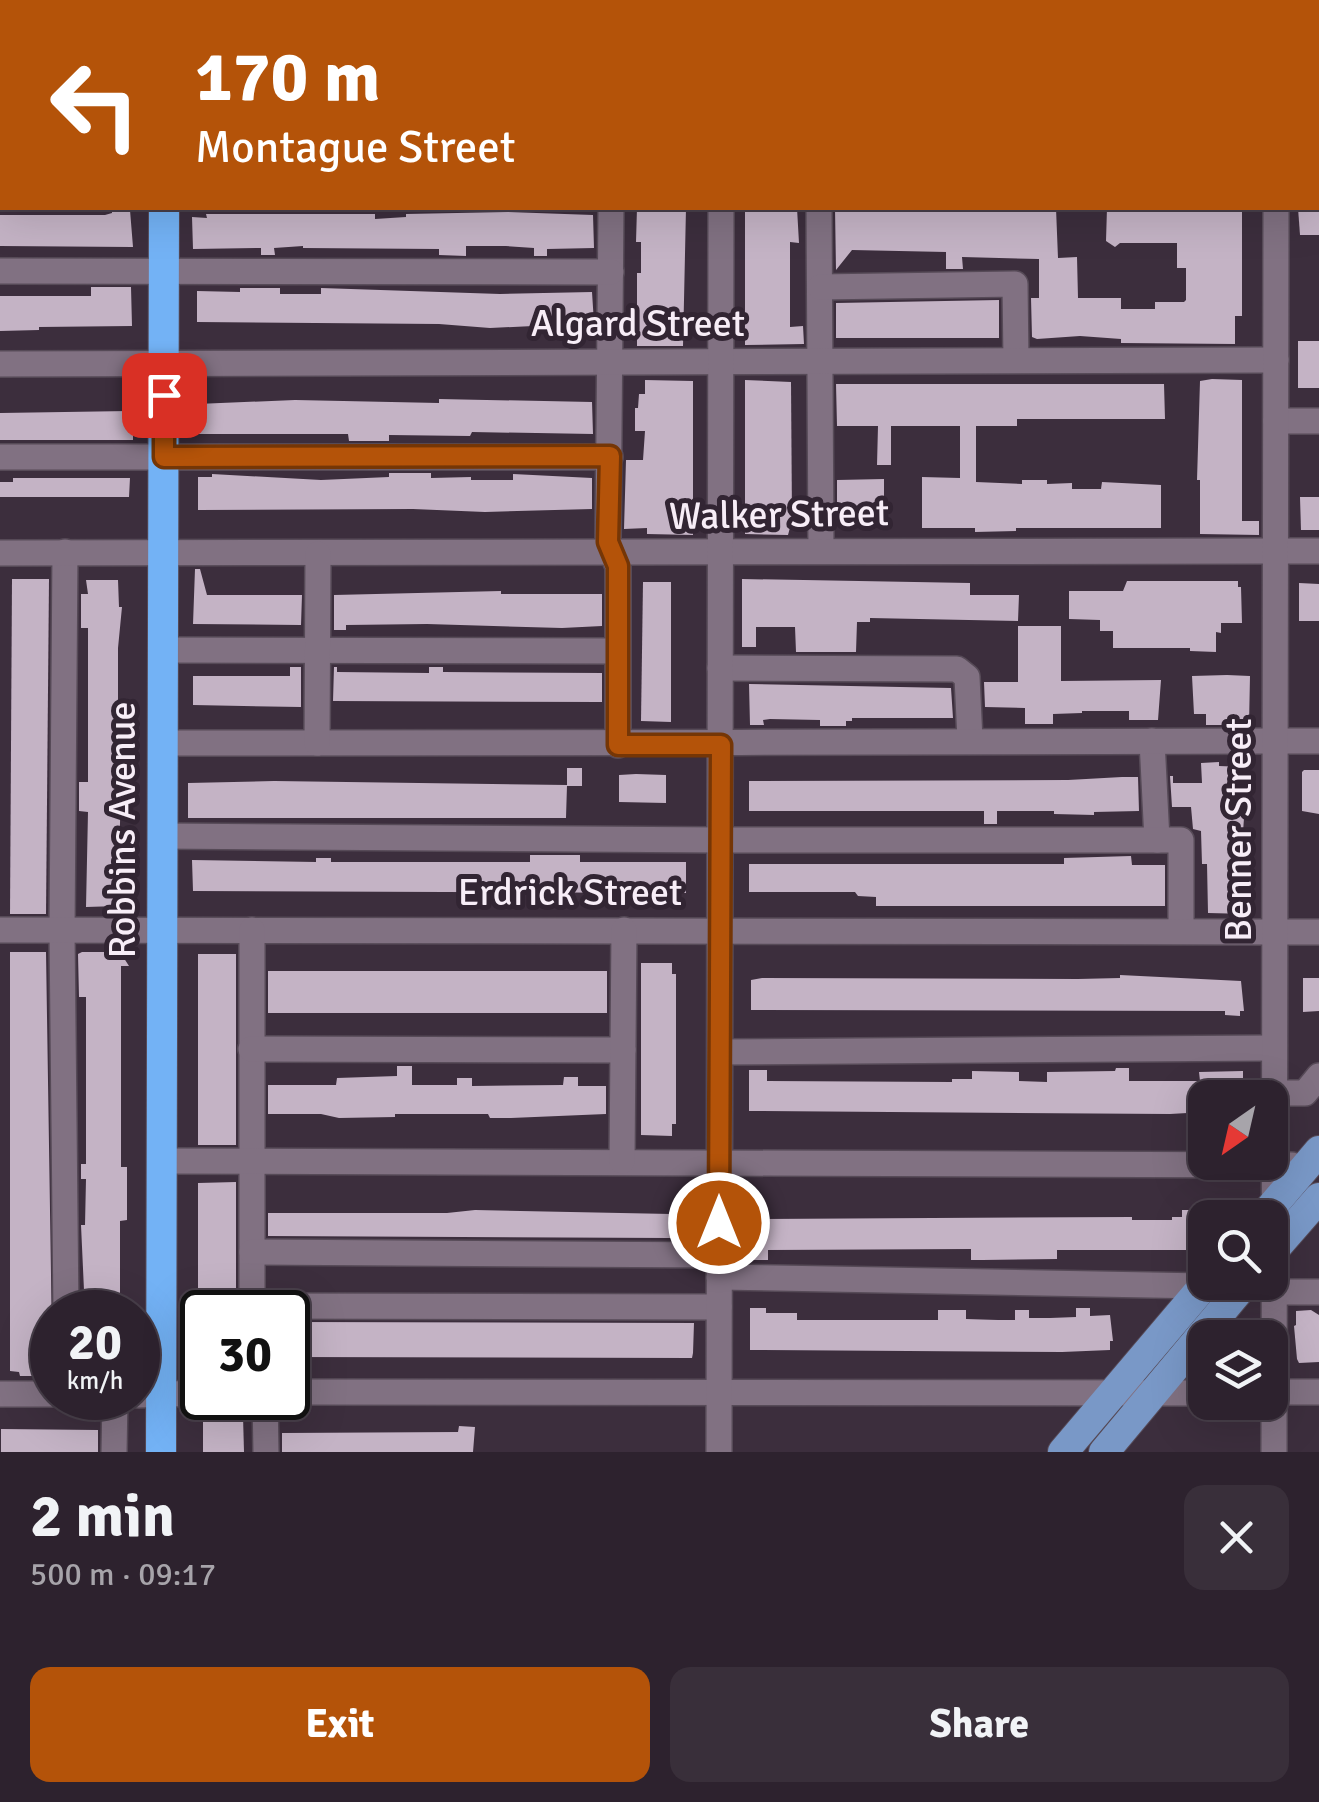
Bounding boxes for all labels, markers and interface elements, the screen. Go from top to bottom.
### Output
text: 170 m [195,34,380,120]
icon: left [30,40,160,170]
text: Montague Street [195,120,516,175]
street label: Algard Street [531,300,745,347]
pin [122,353,207,438]
icon: arrive [137,368,192,423]
street label: Walker Street [669,489,889,540]
street label: Robbins Avenue [99,701,146,959]
street label: Benner Street [1215,718,1262,942]
street label: Erdrick Street [458,869,682,916]
north arrow [1188,1080,1288,1180]
map controls [1188,1080,1288,1420]
position arrow [667,1171,771,1275]
button: search [1188,1200,1288,1300]
speed limit sign: 30 [180,1290,310,1420]
text: 20 [68,1312,122,1374]
button: layers [1188,1320,1288,1420]
text: km/h [67,1365,123,1396]
text: 2 min [30,1480,175,1554]
button: close [1184,1485,1289,1590]
text: 500 m · 09:17 [30,1555,216,1594]
button: Exit [30,1667,650,1782]
button: Share [670,1667,1289,1782]

